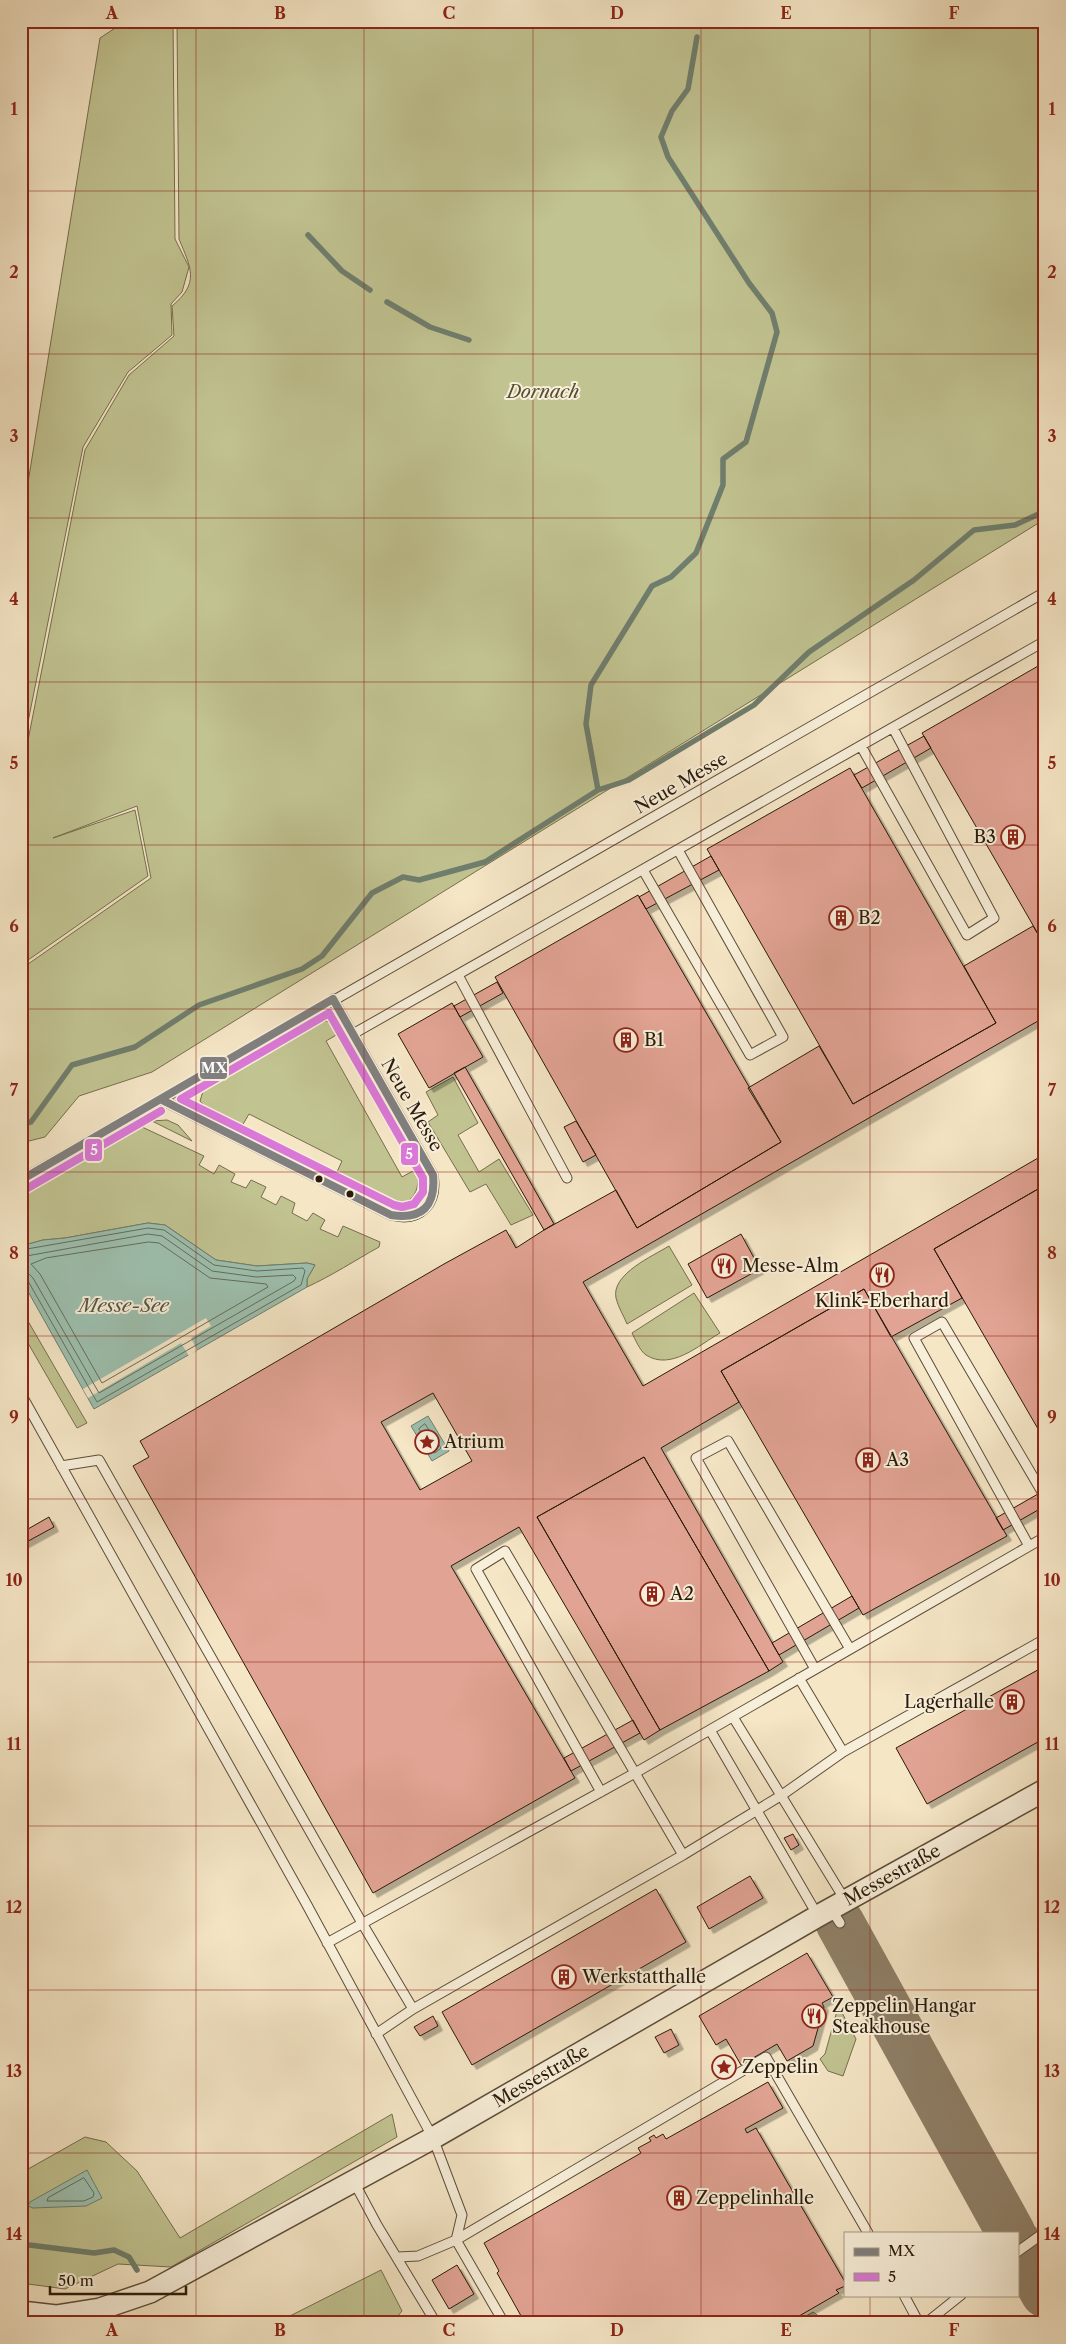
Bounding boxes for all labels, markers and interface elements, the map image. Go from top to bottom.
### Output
text: A [105,3,119,23]
text: B [274,3,286,23]
text: C [443,3,455,23]
text: D [610,3,624,23]
text: E [780,3,792,23]
text: F [949,3,960,23]
text: 1 [10,99,18,119]
text: 1 [1048,99,1056,119]
text: 2 [9,262,19,282]
text: 2 [1047,262,1057,282]
park label: Dornach [505,381,579,403]
text: 3 [9,426,19,446]
text: 3 [1047,426,1057,446]
text: 4 [9,589,19,609]
text: 4 [1047,589,1057,609]
street label: Neue Messe [630,747,732,819]
text: 5 [10,753,19,773]
text: 5 [1048,753,1057,773]
building icon: B3 [1000,824,1026,850]
place label: B3 [974,826,996,848]
building icon: B2 [828,905,854,931]
place label: B2 [858,907,881,929]
text: 6 [9,916,19,936]
text: 6 [1047,916,1057,936]
building icon: B1 [613,1027,639,1053]
place label: B1 [644,1029,665,1051]
street label: Neue Messe [376,1054,448,1156]
line badge: MX [199,1056,228,1080]
text: MX [201,1059,228,1077]
text: 7 [10,1080,19,1100]
text: 7 [1048,1080,1057,1100]
line badge: 5 [84,1138,103,1162]
text: 5 [90,1141,98,1159]
line badge: 5 [400,1142,419,1166]
text: 5 [405,1145,413,1163]
unlabelled marker [314,1174,324,1184]
unlabelled marker [345,1189,355,1199]
text: 8 [9,1243,19,1263]
text: 8 [1047,1243,1057,1263]
restaurant icon: Messe-Alm [711,1253,737,1279]
place label: Messe-Alm [742,1255,839,1277]
restaurant icon: Klink-Eberhard [869,1262,895,1288]
place label: Klink-Eberhard [815,1290,949,1312]
water label: Messe-See [77,1294,170,1317]
text: 9 [9,1407,19,1427]
text: 9 [1047,1407,1057,1427]
place icon: Atrium [414,1429,440,1455]
place label: Atrium [443,1431,505,1453]
building icon: A3 [855,1447,881,1473]
place label: A3 [885,1449,909,1471]
text: 10 [5,1570,23,1590]
text: 10 [1043,1570,1061,1590]
building icon: A2 [639,1581,665,1607]
place label: A2 [669,1583,694,1605]
building icon: Lagerhalle [999,1689,1025,1715]
place label: Lagerhalle [904,1691,994,1713]
text: 11 [7,1734,22,1754]
text: 11 [1045,1734,1060,1754]
street label: Messestraße [840,1839,944,1911]
text: 12 [6,1897,22,1917]
text: 12 [1044,1897,1060,1917]
building icon: Werkstatthalle [551,1964,577,1990]
place label: Werkstatthalle [581,1966,706,1988]
place label: Zeppelin Hangar Steakhouse [832,1995,976,2038]
restaurant icon: Zeppelin Hangar Steakhouse [801,2003,827,2029]
street label: Messestraße [489,2040,593,2112]
place icon: Zeppelin [711,2054,737,2080]
place label: Zeppelin [742,2056,819,2078]
text: 13 [6,2061,22,2081]
text: 13 [1044,2061,1060,2081]
building icon: Zeppelinhalle [666,2185,692,2211]
place label: Zeppelinhalle [696,2187,814,2209]
text: 14 [6,2224,22,2244]
text: 14 [1044,2224,1060,2244]
legend [844,2232,1018,2296]
text: MX [888,2241,915,2260]
scale bar [50,2264,186,2296]
text: 5 [888,2267,896,2286]
text: 50 m [58,2271,94,2290]
text: A [105,2320,119,2340]
text: B [274,2320,286,2340]
text: C [443,2320,455,2340]
text: D [610,2320,624,2340]
text: E [780,2320,792,2340]
text: F [949,2320,960,2340]

